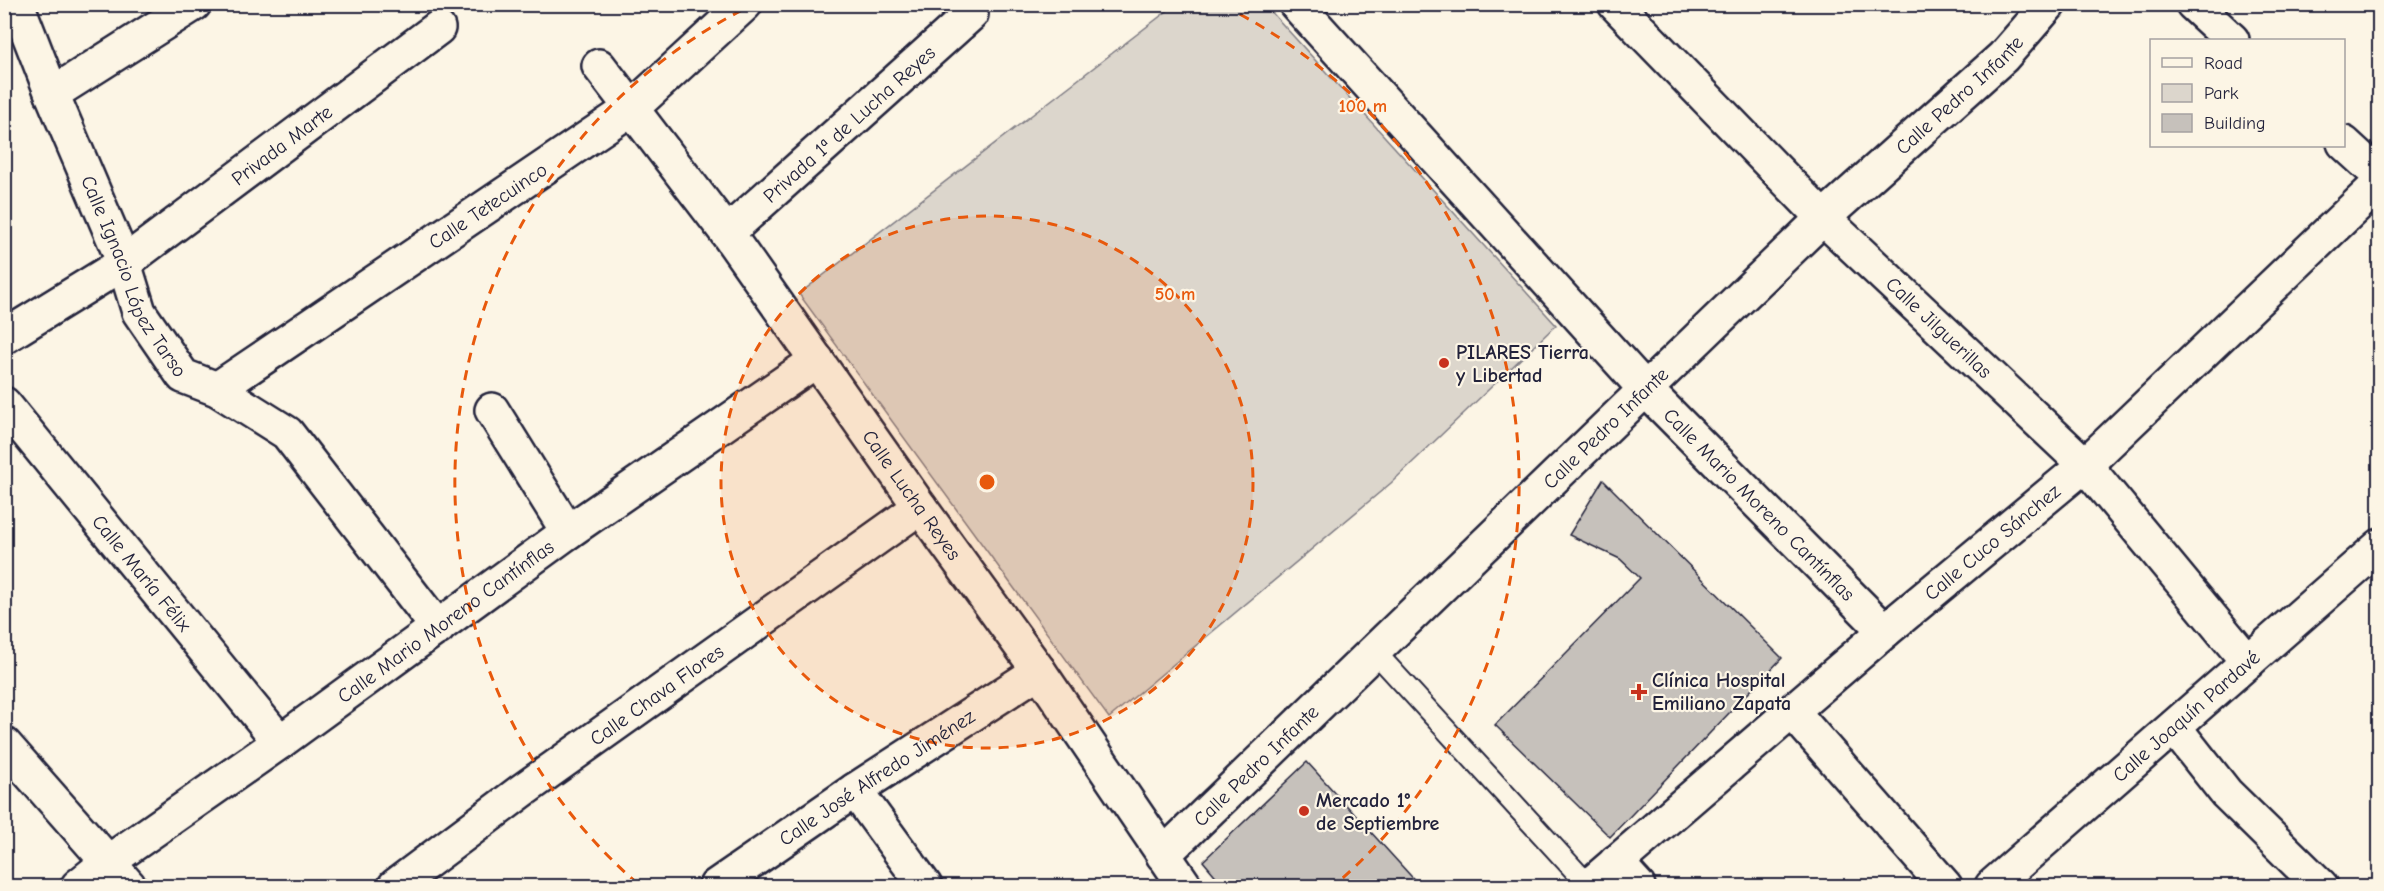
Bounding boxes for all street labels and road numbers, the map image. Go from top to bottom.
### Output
street label: Calle Pedro Infante [1891,31,2028,159]
street label: Privada 1ª de Lucha Reyes [759,41,940,208]
street label: Privada Marte [227,100,337,190]
street label: Calle Tetecuinco [425,158,552,254]
street label: Calle Ignacio López Tarso [76,172,191,382]
street label: Calle Jilguerillas [1881,272,1996,383]
street label: Calle Pedro Infante [1539,363,1673,494]
street label: Calle Mario Moreno Cantínflas [1659,404,1859,606]
street label: Calle Lucha Reyes [857,426,966,565]
street label: Calle Cuco Sánchez [1920,479,2065,605]
street label: Calle María Félix [87,510,196,636]
street label: Calle Mario Moreno Cantínflas [333,535,558,708]
street label: Calle Chava Flores [585,640,728,751]
street label: Calle Joaquín Pardavé [2108,646,2265,787]
street label: Calle Pedro Infante [1189,700,1323,831]
street label: Calle José Alfredo Jiménez [775,705,979,851]

